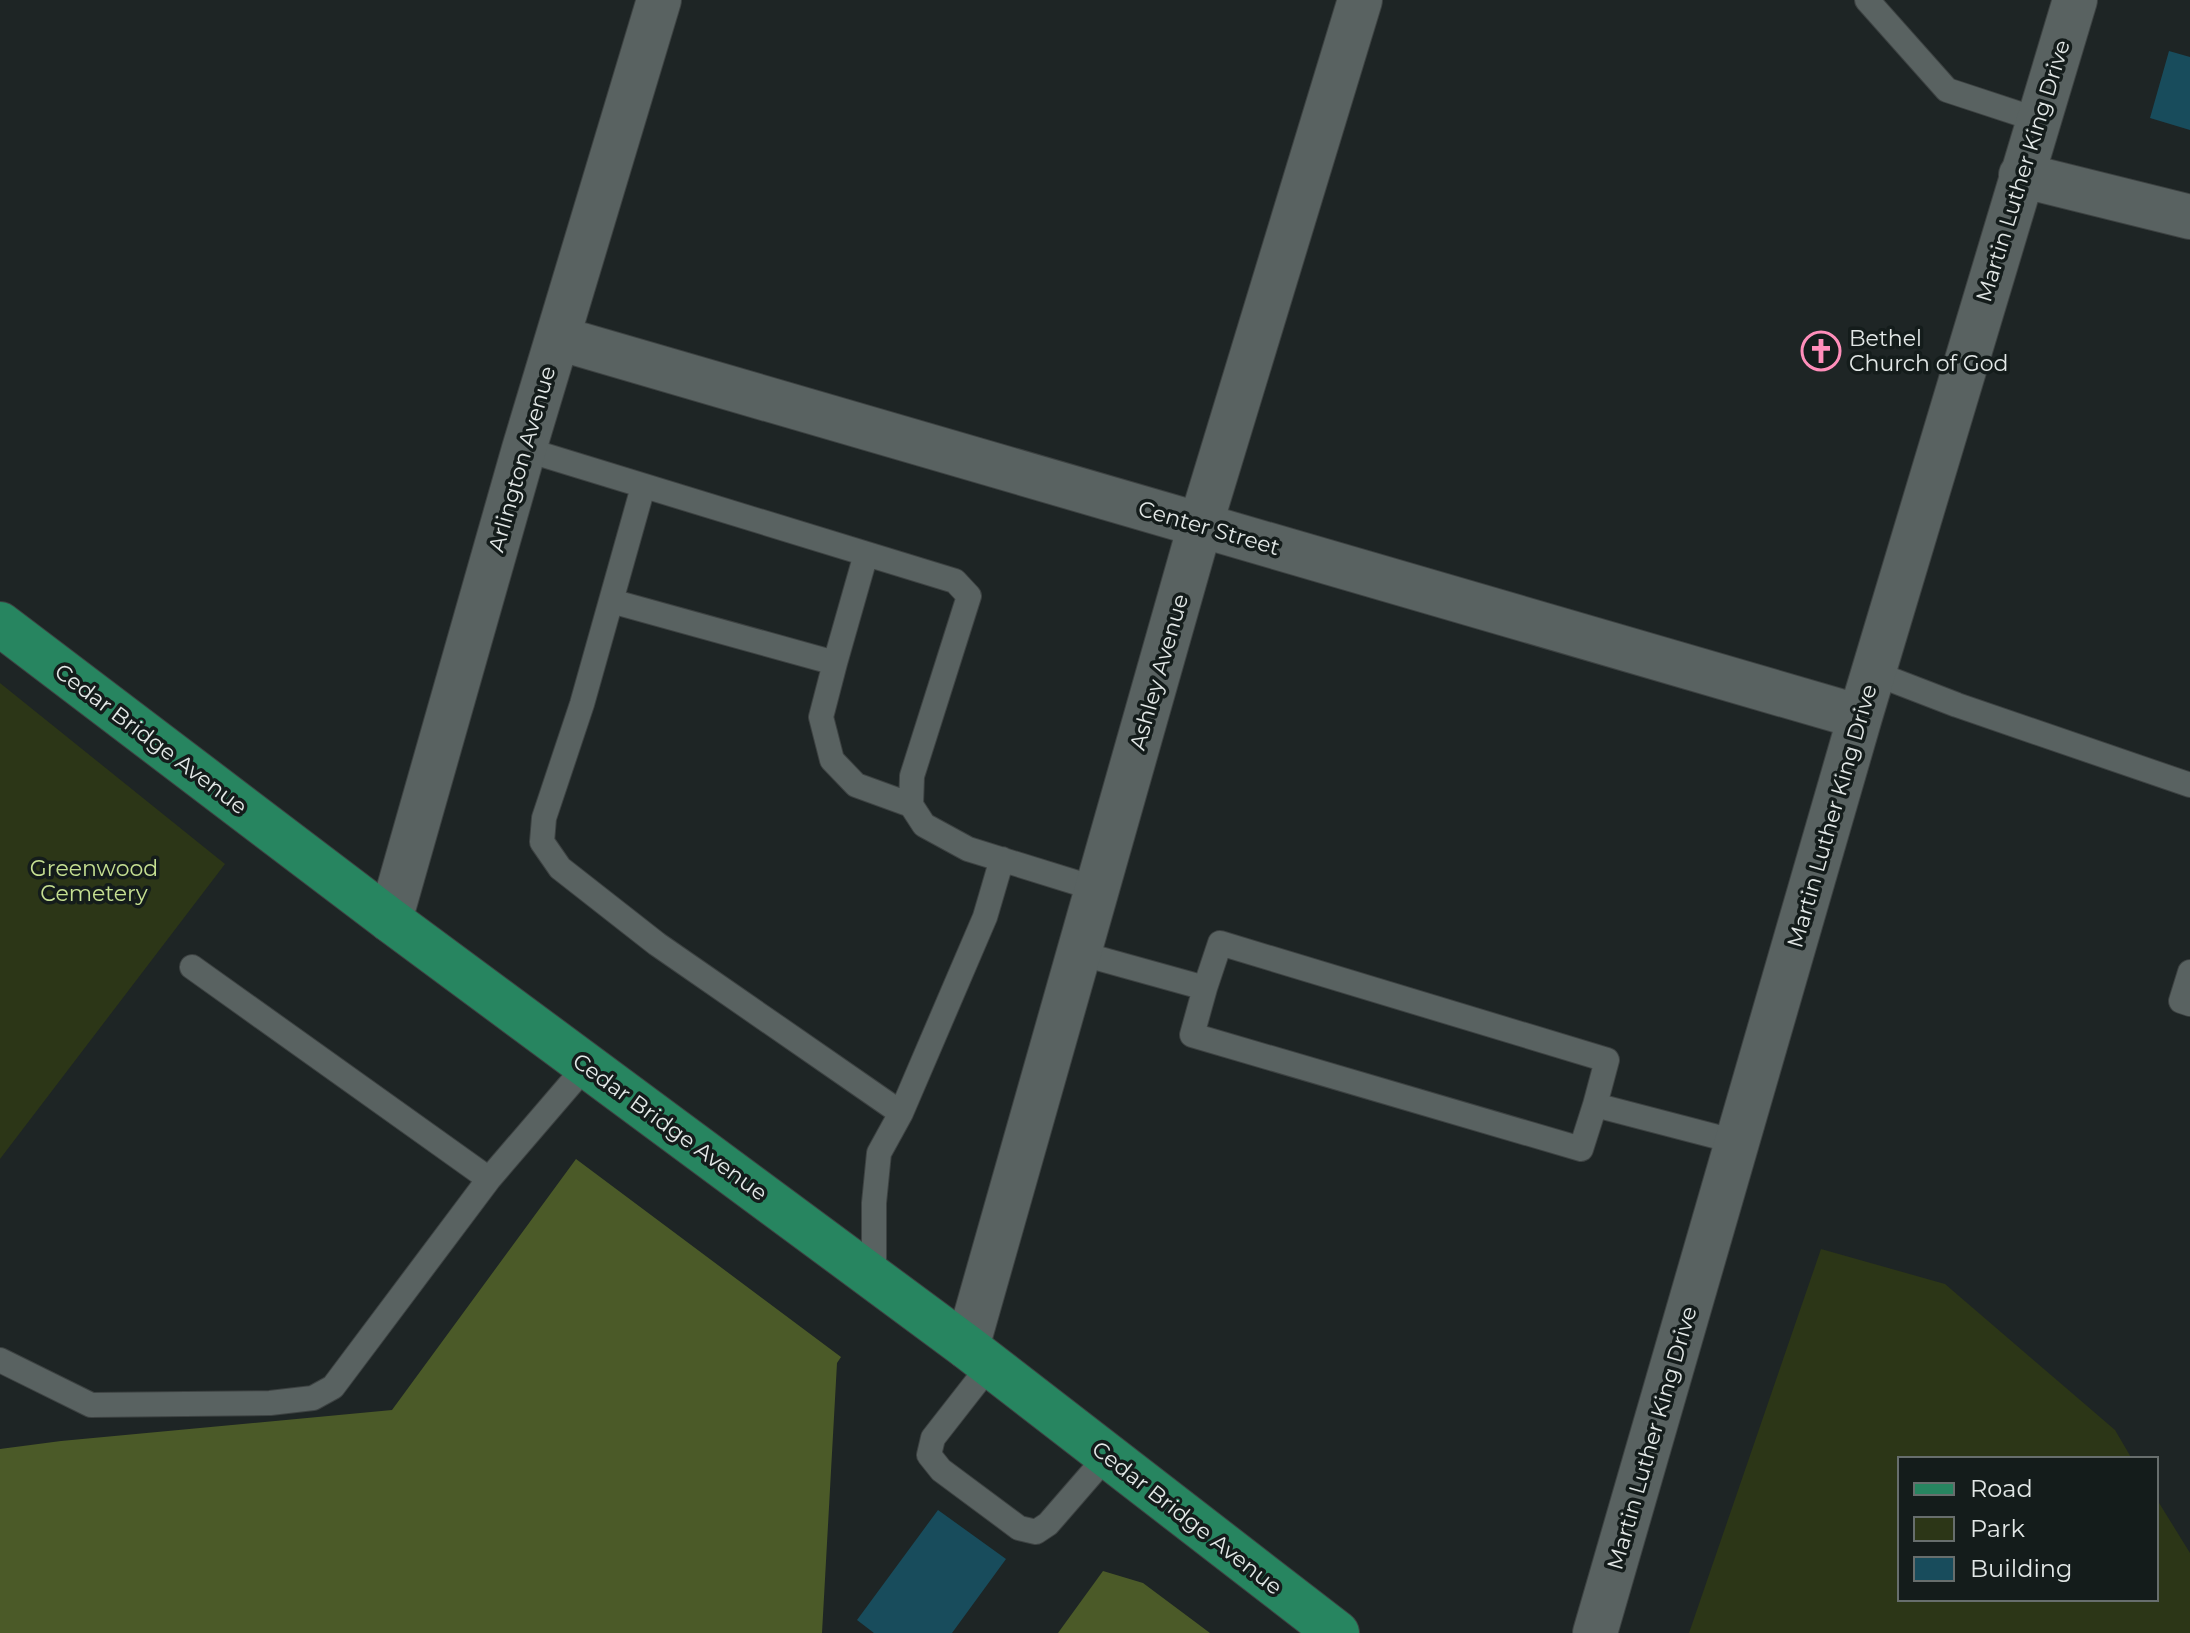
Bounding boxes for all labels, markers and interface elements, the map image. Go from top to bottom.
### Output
street label: Martin Luther King Drive [1970,37,2076,305]
place label: Bethel Church of God [1849,325,2008,377]
church icon: Bethel Church of God [1800,330,1842,372]
street label: Arlington Avenue [483,363,561,555]
street label: Center Street [1135,495,1283,561]
street label: Ashley Avenue [1124,591,1194,753]
street label: Cedar Bridge Avenue [49,658,253,820]
street label: Martin Luther King Drive [1781,681,1883,951]
park label: Greenwood Cemetery [30,855,158,907]
street label: Cedar Bridge Avenue [567,1047,773,1207]
street label: Martin Luther King Drive [1601,1303,1703,1573]
street label: Cedar Bridge Avenue [1086,1435,1288,1601]
legend [1898,1457,2158,1601]
text: Road [1970,1474,2033,1503]
text: Park [1970,1514,2025,1543]
text: Building [1970,1554,2073,1583]

